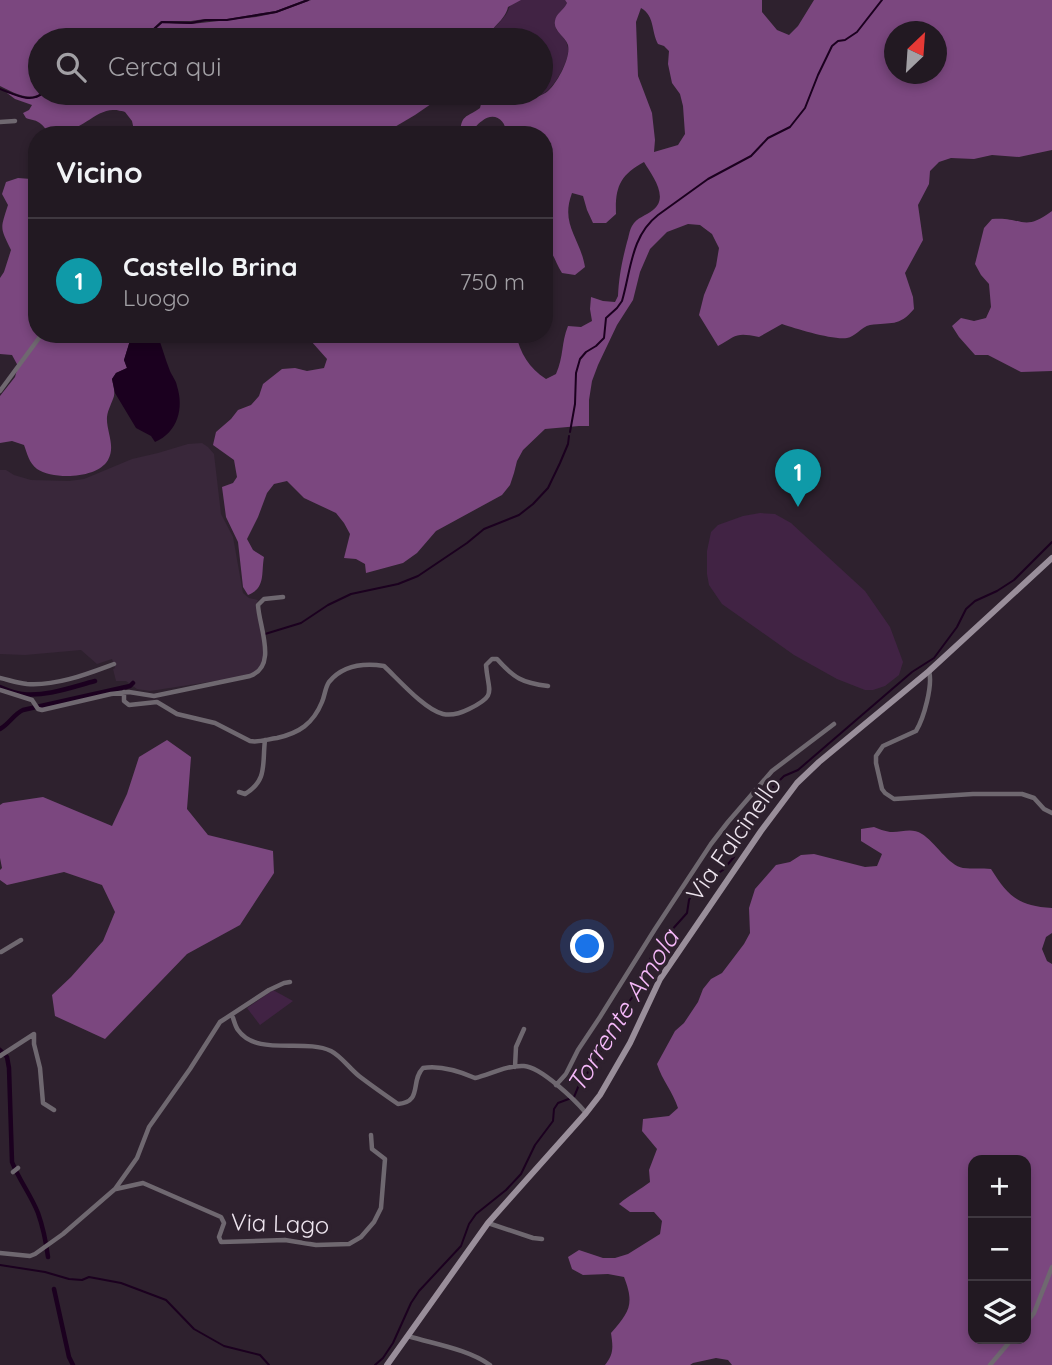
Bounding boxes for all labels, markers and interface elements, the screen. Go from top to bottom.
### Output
north arrow [884,21,947,84]
search box [28,28,553,105]
icon: search [52,48,90,86]
text: Cerca qui [108,50,222,83]
text: Vicino [56,153,143,191]
text: Castello Brina [123,250,298,283]
text: 1 [75,267,83,296]
text: 750 m [460,267,525,296]
text: Luogo [123,283,190,312]
pin: 1 [775,449,821,507]
street label: Via Falcinello [679,770,787,907]
water label: Torrente Amola [559,922,686,1098]
your location [570,929,604,963]
map controls [968,1155,1031,1344]
button: + [968,1155,1031,1218]
street label: Via Lago [230,1206,330,1240]
button: − [968,1218,1031,1281]
button: layers [968,1281,1031,1344]

